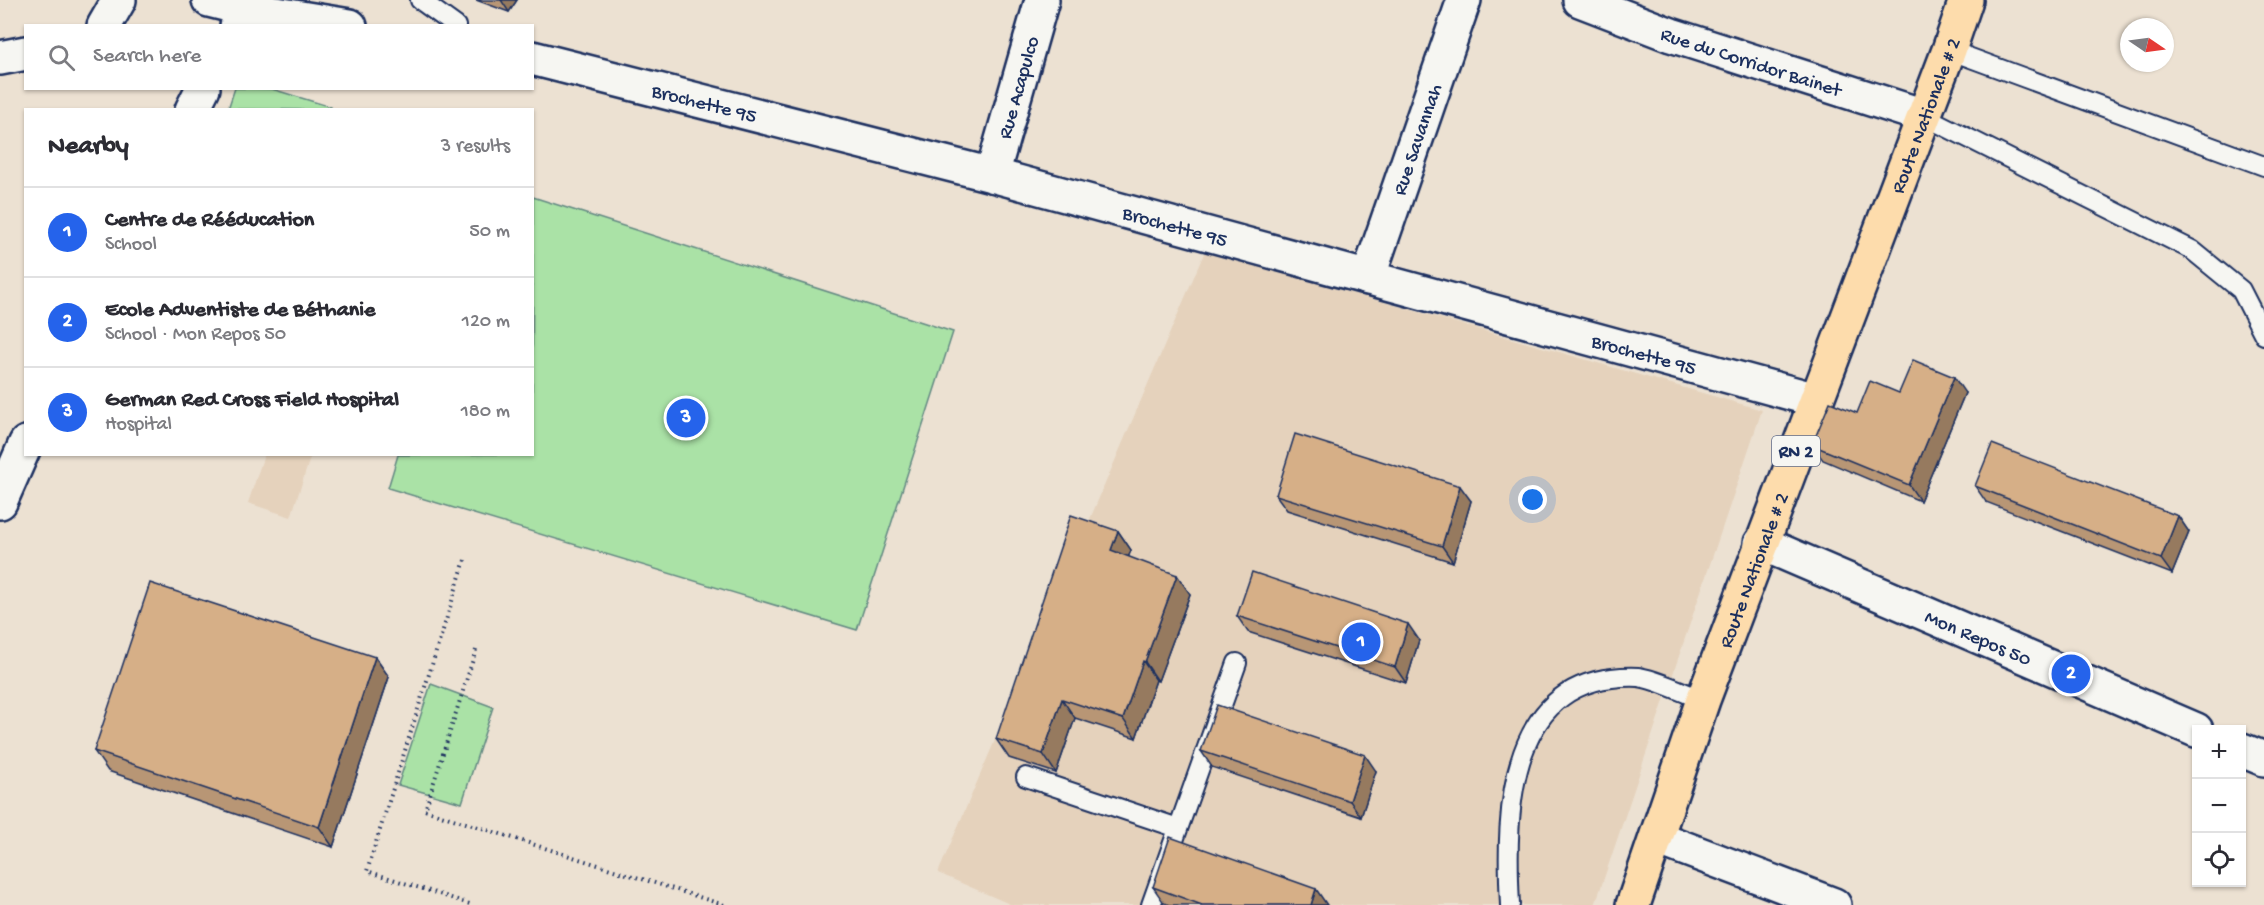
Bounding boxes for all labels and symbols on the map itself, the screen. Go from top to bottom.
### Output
north arrow [2120,18,2174,72]
street label: Rue du Corridor Bainet [1657,24,1845,104]
street label: Rue Acapulco [995,34,1046,142]
street label: Route Nationale # 2 [1888,35,1967,197]
street label: Brochette 95 [648,81,759,130]
street label: Rue Savannah [1389,81,1449,199]
street label: Brochette 95 [1118,203,1229,254]
street label: Brochette 95 [1587,331,1698,382]
pin: 3 [666,396,706,440]
road number: RN 2 [1772,436,1820,466]
your location [1518,485,1547,514]
street label: Route Nationale # 2 [1716,490,1796,652]
street label: Mon Repos 50 [1921,607,2034,673]
pin: 1 [1342,620,1380,664]
pin: 2 [2052,652,2090,696]

